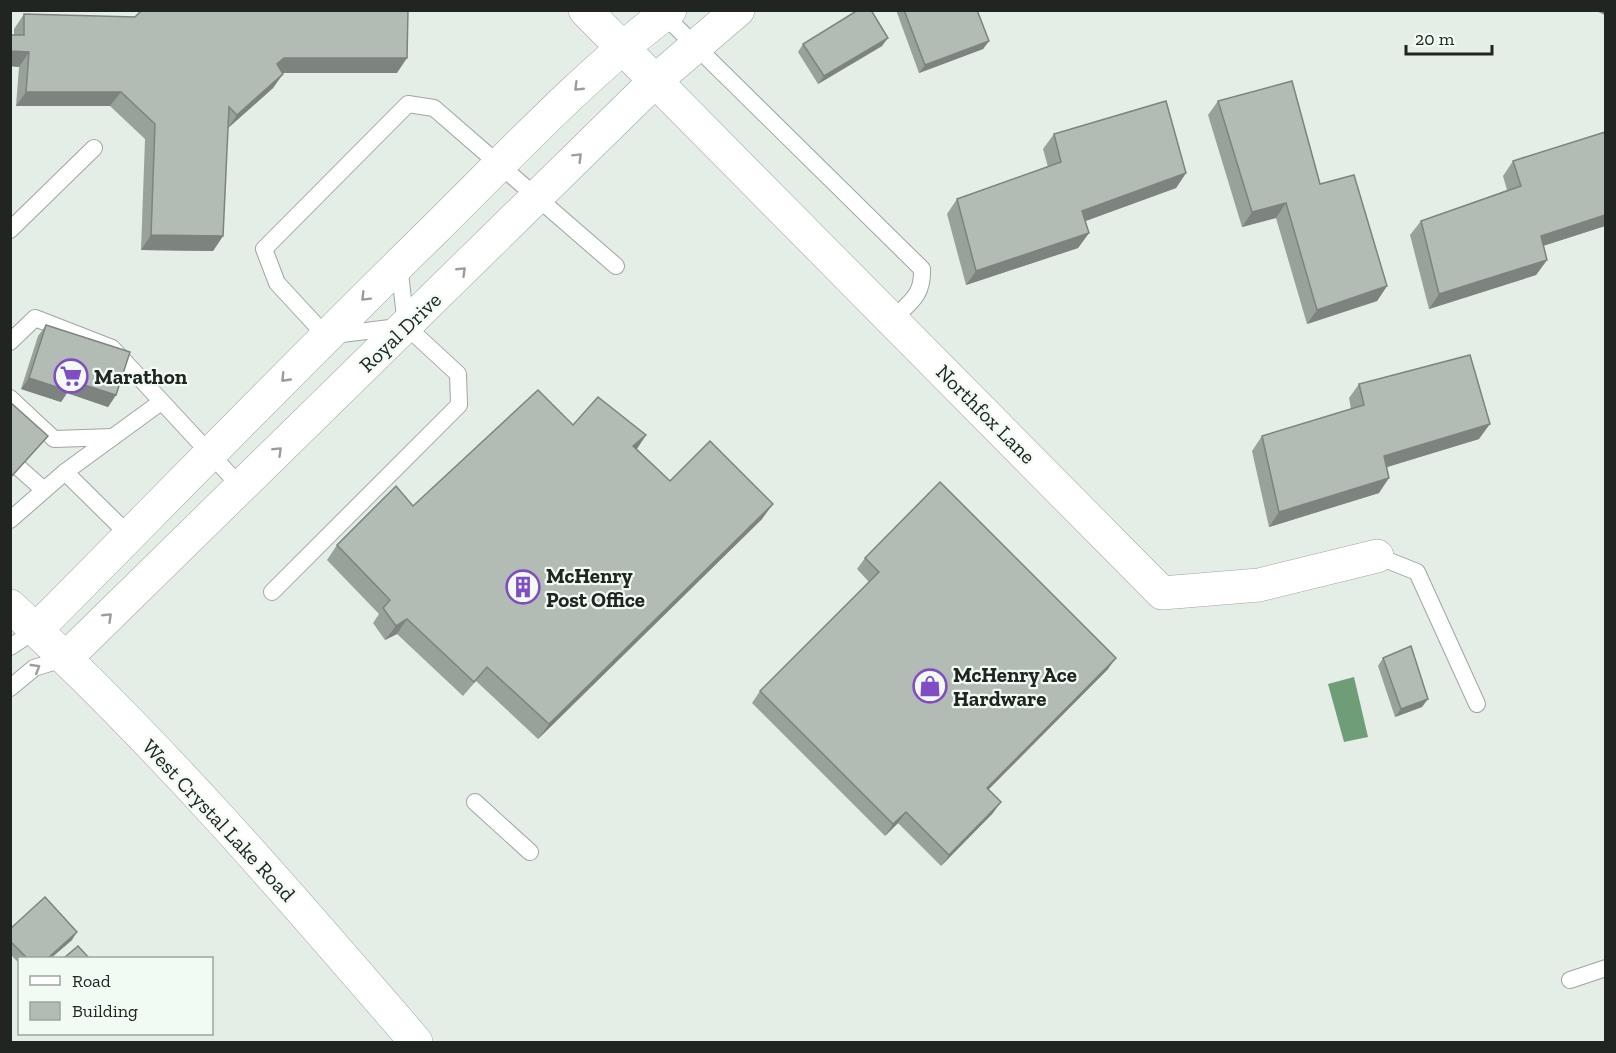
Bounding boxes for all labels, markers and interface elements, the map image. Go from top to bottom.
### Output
scale bar [1406,18,1492,56]
text: 20 m [1415,28,1455,50]
one-way arrow [575,79,586,90]
one-way arrow [570,154,581,165]
one-way arrow [456,267,466,278]
street label: Royal Drive [354,287,446,377]
one-way arrow [361,290,372,301]
supermarket icon: Marathon [53,358,89,394]
street label: Northfox Lane [931,359,1041,469]
place label: Marathon [94,364,188,389]
one-way arrow [281,372,292,382]
one-way arrow [270,448,281,459]
place label: McHenry Post Office [546,563,645,612]
building icon: McHenry Post Office [505,569,541,605]
one-way arrow [100,613,111,624]
place label: McHenry Ace Hardware [953,662,1077,711]
one-way arrow [30,663,40,675]
shop icon: McHenry Ace Hardware [912,668,948,704]
street label: West Crystal Lake Road [137,734,301,907]
legend [18,957,213,1035]
text: Road [72,970,111,992]
text: Building [72,1000,138,1022]

